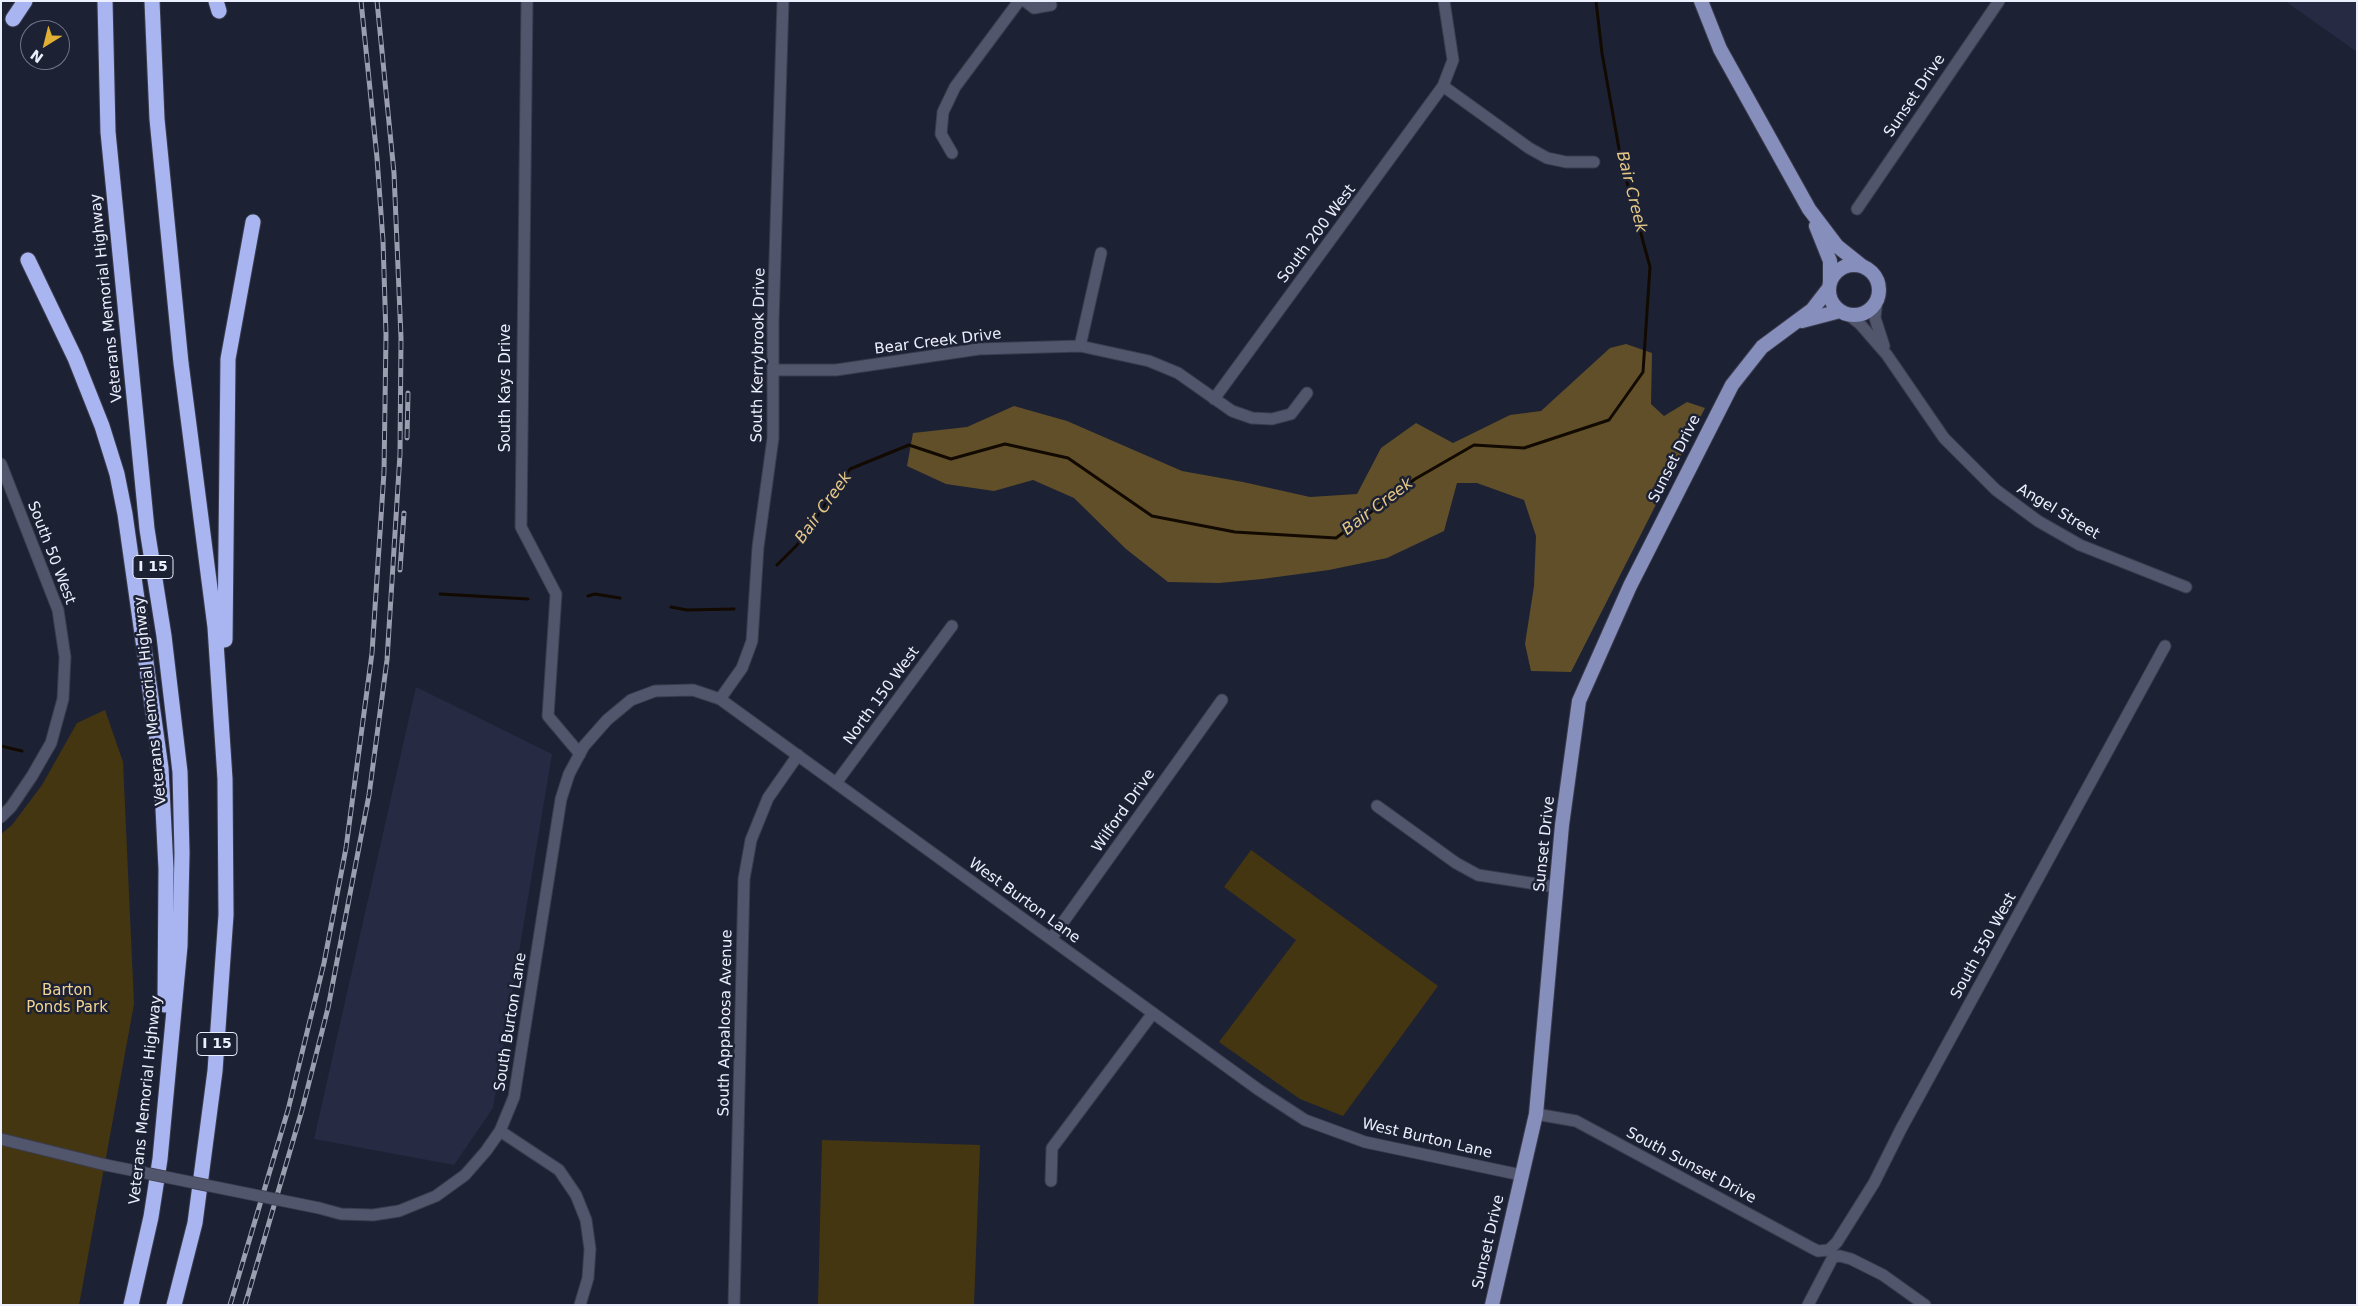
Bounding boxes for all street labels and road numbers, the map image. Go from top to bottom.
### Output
street label: Sunset Drive [1881,51,1949,141]
street label: South 200 West [1274,181,1360,287]
street label: Veterans Memorial Highway [87,193,127,403]
street label: South Kerrybrook Drive [748,267,770,443]
street label: South Kays Drive [497,324,515,452]
street label: Bear Creek Drive [873,325,1003,359]
street label: Sunset Drive [1645,412,1705,506]
street label: Angel Street [2013,480,2103,544]
street label: South 50 West [23,499,79,607]
road number: I 15 [133,556,173,578]
street label: Veterans Memorial Highway [131,596,171,806]
street label: North 150 West [840,643,924,749]
street label: Wilford Drive [1089,766,1159,856]
street label: Sunset Drive [1531,795,1559,893]
street label: West Burton Lane [965,855,1083,947]
street label: South 550 West [1947,890,2021,1002]
street label: South Appaloosa Avenue [715,929,737,1117]
street label: South Burton Lane [491,951,531,1093]
street label: Veterans Memorial Highway [126,995,166,1205]
road number: I 15 [197,1032,237,1056]
street label: West Burton Lane [1360,1115,1494,1163]
street label: South Sunset Drive [1623,1124,1759,1208]
street label: Sunset Drive [1469,1193,1509,1291]

